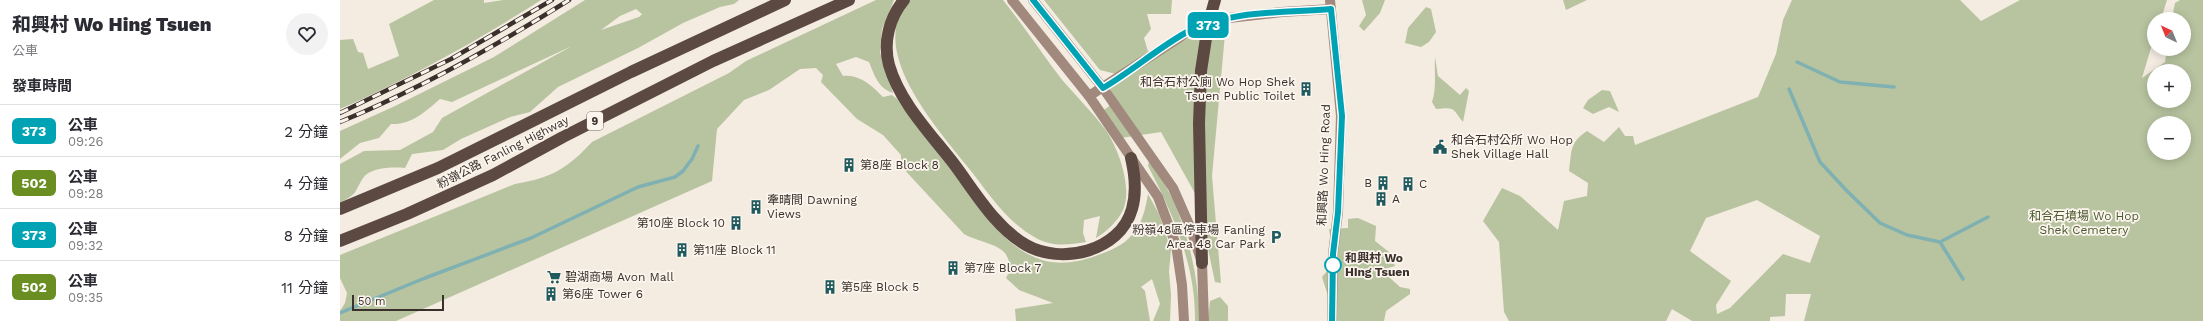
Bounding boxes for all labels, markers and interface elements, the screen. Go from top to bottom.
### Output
line badge: 373 [1185,12,1231,38]
north arrow [2147,12,2191,56]
map controls [2147,12,2191,160]
text: 和興村 Wo Hing Tsuen [12,13,212,36]
button: heart [286,13,328,55]
text: 373 [1196,17,1220,33]
text: 公車 [12,43,38,58]
button: + [2147,64,2191,108]
place label: 和合石村公廁 Wo Hop Shek Tsuen Public Toilet [1140,75,1295,103]
text: 發車時間 [12,77,72,95]
building icon: 和合石村公廁 Wo Hop Shek Tsuen Public Toilet [1298,81,1314,97]
street label: 和興路 Wo Hing Road [1315,104,1333,226]
street label: 粉嶺公路 Fanling Highway [435,112,572,191]
road number: 9 [587,112,603,130]
text: 公車 [68,116,98,134]
button: − [2147,116,2191,160]
text: 373 [22,123,46,139]
text: 2 分鐘 [284,123,328,141]
place label: 和合石村公所 Wo Hop Shek Village Hall [1451,133,1573,161]
text: 09:26 [68,134,103,149]
public building icon: 和合石村公所 Wo Hop Shek Village Hall [1432,139,1448,155]
building icon: 第8座 Block 8 [841,157,857,173]
place label: 第8座 Block 8 [860,158,939,172]
text: 公車 [68,168,98,186]
text: 502 [21,175,47,191]
text: 4 分鐘 [284,175,328,193]
building icon: B [1375,175,1391,191]
place label: B [1364,176,1372,190]
building icon: C [1400,176,1416,192]
place label: C [1419,177,1427,191]
text: 09:28 [68,186,104,201]
building icon: A [1373,191,1389,207]
place label: A [1392,192,1400,206]
place label: 牽晴間 Dawning Views [767,193,857,221]
building icon: 牽晴間 Dawning Views [748,199,764,215]
park label: 和合石墳場 Wo Hop Shek Cemetery [2029,209,2139,237]
building icon: 第10座 Block 10 [728,215,744,231]
place label: 第10座 Block 10 [637,216,725,230]
text: 公車 [68,220,98,238]
place label: 粉嶺48區停車場 Fanling Area 48 Car Park [1133,223,1266,251]
text: 373 [22,227,46,243]
text: 8 分鐘 [284,227,328,245]
parking icon: 粉嶺48區停車場 Fanling Area 48 Car Park [1268,229,1284,245]
text: 09:32 [68,238,103,253]
building icon: 第11座 Block 11 [674,242,690,258]
place label: 第11座 Block 11 [693,243,776,257]
place label: 和興村 Wo Hing Tsuen [1345,251,1410,279]
marker: 和興村 Wo Hing Tsuen [1324,256,1342,274]
building icon: 第7座 Block 7 [945,260,961,276]
place label: 第7座 Block 7 [964,261,1041,275]
supermarket icon: 碧湖商場 Avon Mall [546,269,562,285]
place label: 碧湖商場 Avon Mall [565,270,674,284]
text: 公車 [68,272,98,290]
text: 502 [21,279,47,295]
text: 11 分鐘 [281,279,328,297]
building icon: 第5座 Block 5 [822,279,838,295]
place label: 第5座 Block 5 [841,280,919,294]
building icon: 第6座 Tower 6 [543,286,559,302]
place label: 第6座 Tower 6 [562,287,643,301]
text: 09:35 [68,290,103,305]
scale bar [352,293,444,312]
text: 50 m [358,295,385,308]

